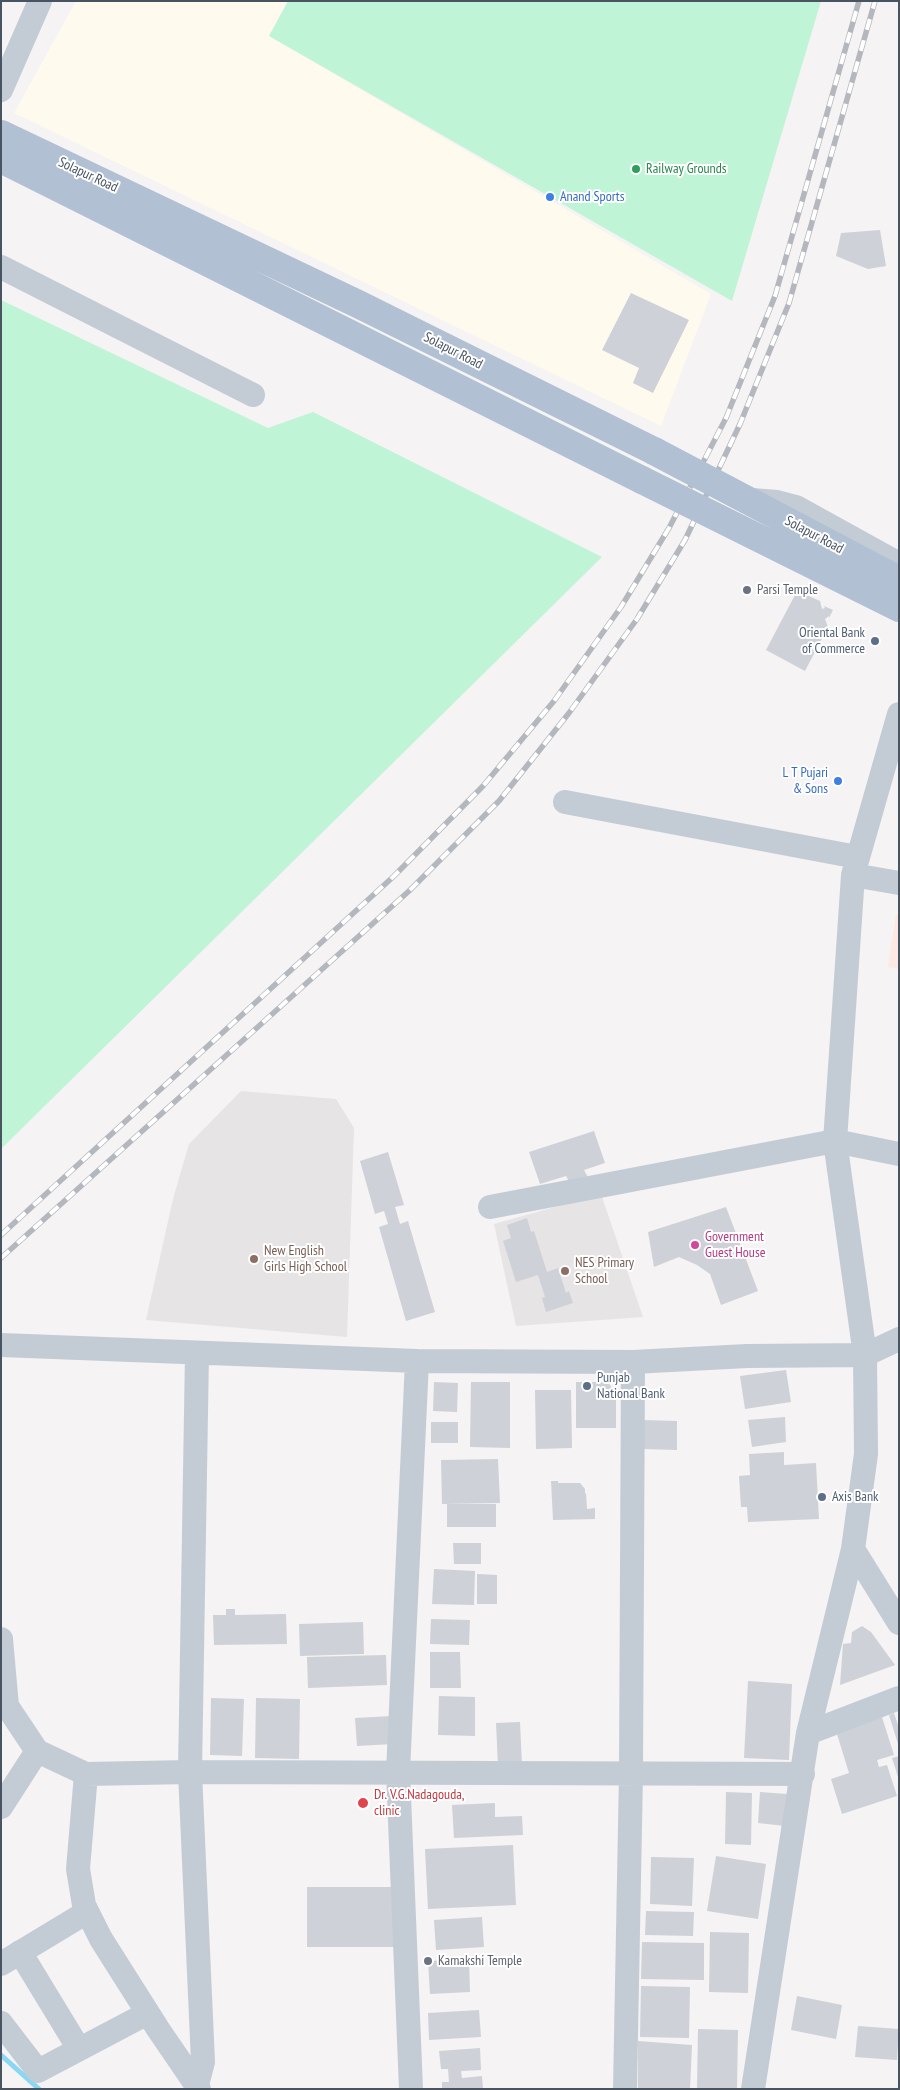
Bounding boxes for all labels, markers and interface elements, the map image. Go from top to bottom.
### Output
street label: Solapur Road [56,154,120,196]
place label: Railway Grounds [646,161,726,177]
marker: Railway Grounds [630,163,642,175]
place label: Anand Sports [560,189,624,205]
marker: Anand Sports [544,191,556,203]
street label: Solapur Road [421,329,485,373]
street label: Solapur Road [782,513,846,557]
place label: Parsi Temple [757,582,818,598]
marker: Parsi Temple [741,584,753,596]
place label: Oriental Bank of Commerce [799,625,865,658]
marker: Oriental Bank of Commerce [869,635,881,647]
place label: L T Pujari & Sons [783,765,828,798]
marker: L T Pujari & Sons [832,775,844,787]
place label: Government Guest House [705,1229,765,1262]
marker: Government Guest House [689,1239,701,1251]
place label: New English Girls High School [264,1243,347,1276]
marker: New English Girls High School [248,1253,260,1265]
place label: NES Primary School [575,1255,634,1288]
marker: NES Primary School [559,1265,571,1277]
place label: Punjab National Bank [597,1370,665,1402]
marker: Punjab National Bank [581,1380,593,1392]
place label: Axis Bank [832,1489,879,1505]
marker: Axis Bank [816,1491,828,1503]
place label: Dr. V.G.Nadagouda, clinic [374,1787,464,1820]
marker: Dr. V.G.Nadagouda, clinic [356,1796,370,1810]
place label: Kamakshi Temple [438,1953,522,1969]
marker: Kamakshi Temple [422,1955,434,1967]

